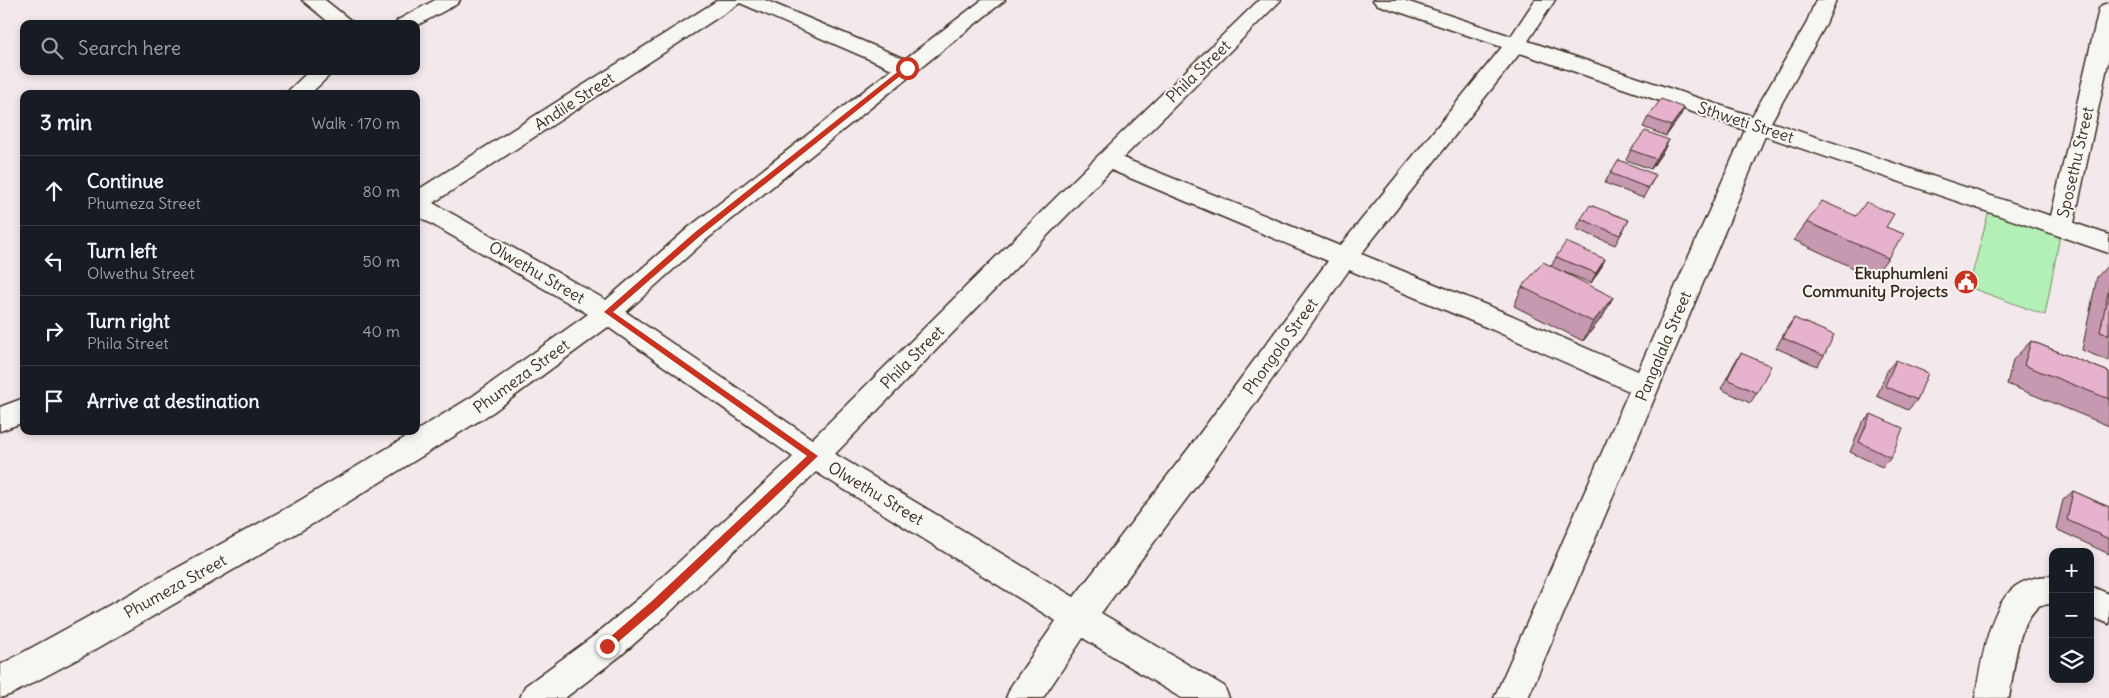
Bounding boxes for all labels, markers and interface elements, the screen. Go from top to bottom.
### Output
search box [20,20,420,75]
icon: search [38,34,66,62]
street label: Phila Street [1162,35,1235,107]
text: Search here [78,36,181,60]
route start [896,57,919,80]
street label: Andile Street [530,67,618,134]
street label: Sthweti Street [1695,97,1797,147]
street label: Sposethu Street [2053,104,2098,219]
text: 3 min [40,109,92,136]
text: Walk · 170 m [311,113,400,133]
text: Continue [87,169,164,193]
icon: ahead [40,177,68,205]
text: 80 m [362,181,400,201]
text: Phumeza Street [87,193,201,213]
street label: Olwethu Street [485,236,589,308]
text: Turn left [87,239,157,263]
icon: left [40,247,68,275]
text: 50 m [362,251,400,271]
text: Olwethu Street [87,263,195,283]
place label: Ekuphumleni Community Projects [1802,263,1948,302]
public building icon: Ekuphumleni Community Projects [1953,269,1979,295]
street label: Pangalala Street [1631,287,1695,404]
street label: Phongolo Street [1238,293,1322,398]
text: Turn right [87,309,170,333]
icon: right [40,317,68,345]
text: 40 m [362,321,400,341]
street label: Phila Street [876,321,948,393]
text: Phila Street [87,333,169,353]
street label: Phumeza Street [469,334,573,418]
icon: arrive [40,387,68,415]
text: Arrive at destination [87,389,260,413]
street label: Olwethu Street [825,457,928,530]
map controls [2049,548,2094,683]
button: + [2049,548,2094,593]
street label: Phumeza Street [120,549,230,622]
button: − [2049,593,2094,638]
route end [596,635,619,658]
button: layers [2049,638,2094,683]

